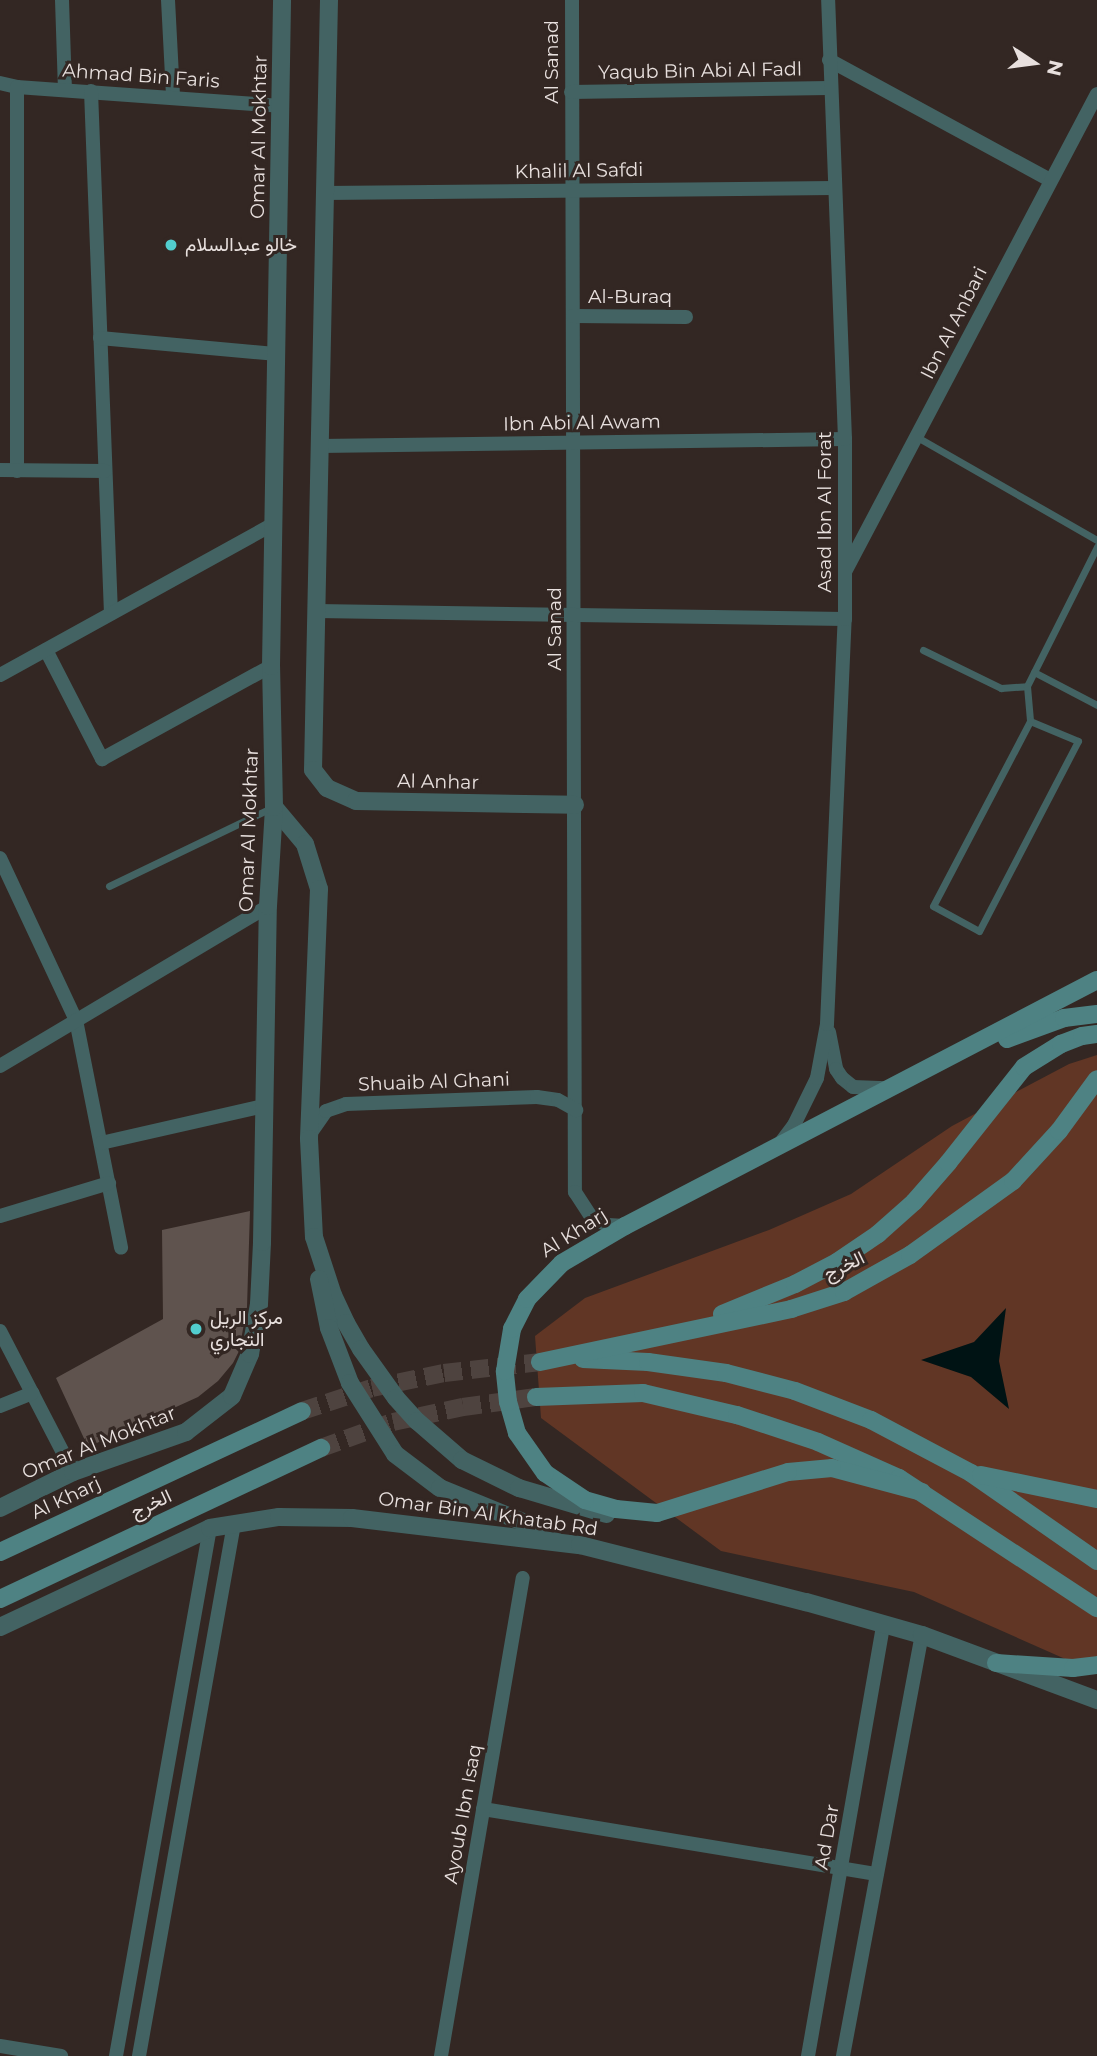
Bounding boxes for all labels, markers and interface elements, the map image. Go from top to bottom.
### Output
street label: Al Sanad [541,20,563,104]
north arrow [999,28,1069,98]
street label: Omar Al Mokhtar [246,55,272,219]
street label: Yaqub Bin Abi Al Fadl [598,58,802,84]
text: N [1042,58,1068,78]
street label: Ahmad Bin Faris [62,59,220,93]
street label: Khalil Al Safdi [514,158,644,184]
place label: خالو عبدالسلام [185,234,297,256]
marker: خالو عبدالسلام [163,237,179,253]
street label: Ibn Al Anbari [916,263,992,383]
street label: Al-Buraq [588,286,672,308]
street label: Ibn Abi Al Awam [503,410,661,436]
street label: Asad Ibn Al Forat [814,431,836,593]
street label: Al Sanad [544,587,566,671]
street label: Omar Al Mokhtar [235,748,263,912]
street label: Al Anhar [397,770,479,794]
street label: Shuaib Al Ghani [358,1068,510,1096]
street label: Al Kharj [537,1204,611,1262]
street label: الخرج [820,1246,868,1286]
place label: مركز الريل التجاري [210,1307,283,1351]
marker: مركز الريل التجاري [188,1321,204,1337]
street label: Omar Al Mokhtar [19,1402,179,1484]
street label: Al Kharj [28,1472,104,1524]
street label: الخرج [127,1485,175,1523]
street label: Omar Bin Al Khatab Rd [377,1487,599,1541]
street label: Ayoub Ibn Isaq [440,1742,486,1886]
street label: Ad Dar [810,1803,844,1871]

